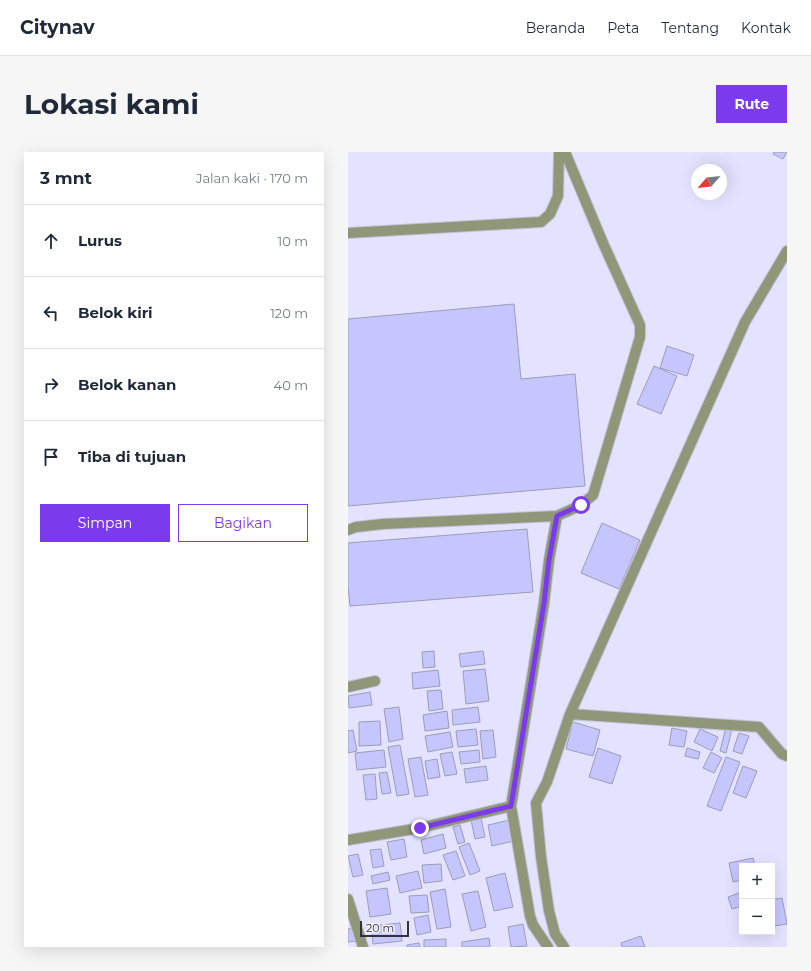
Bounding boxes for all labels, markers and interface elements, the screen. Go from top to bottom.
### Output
text: Citynav [20,16,95,39]
text: Beranda [526,19,585,37]
text: Peta [607,19,639,37]
text: Tentang [661,19,719,37]
text: Kontak [741,19,791,37]
button: Rute [716,85,787,123]
text: Lokasi kami [24,87,199,121]
north arrow [691,164,727,200]
text: 3 mnt [40,168,92,188]
text: Jalan kaki · 170 m [196,170,308,186]
icon: ahead [40,230,62,252]
text: Lurus [78,231,122,250]
text: 10 m [278,233,308,249]
icon: left [40,302,62,324]
text: Belok kiri [78,303,153,322]
text: 120 m [270,305,308,321]
icon: right [40,374,62,396]
text: Belok kanan [78,375,176,394]
text: 40 m [274,377,308,393]
icon: arrive [40,446,62,468]
text: Tiba di tujuan [78,447,186,466]
route start [572,496,590,514]
button: Simpan [40,504,170,542]
button: Bagikan [178,504,308,542]
route end [411,819,429,837]
map controls [739,863,775,935]
button: + [739,863,775,899]
button: − [739,899,775,935]
scale bar [360,919,409,938]
text: 20 m [366,921,394,935]

